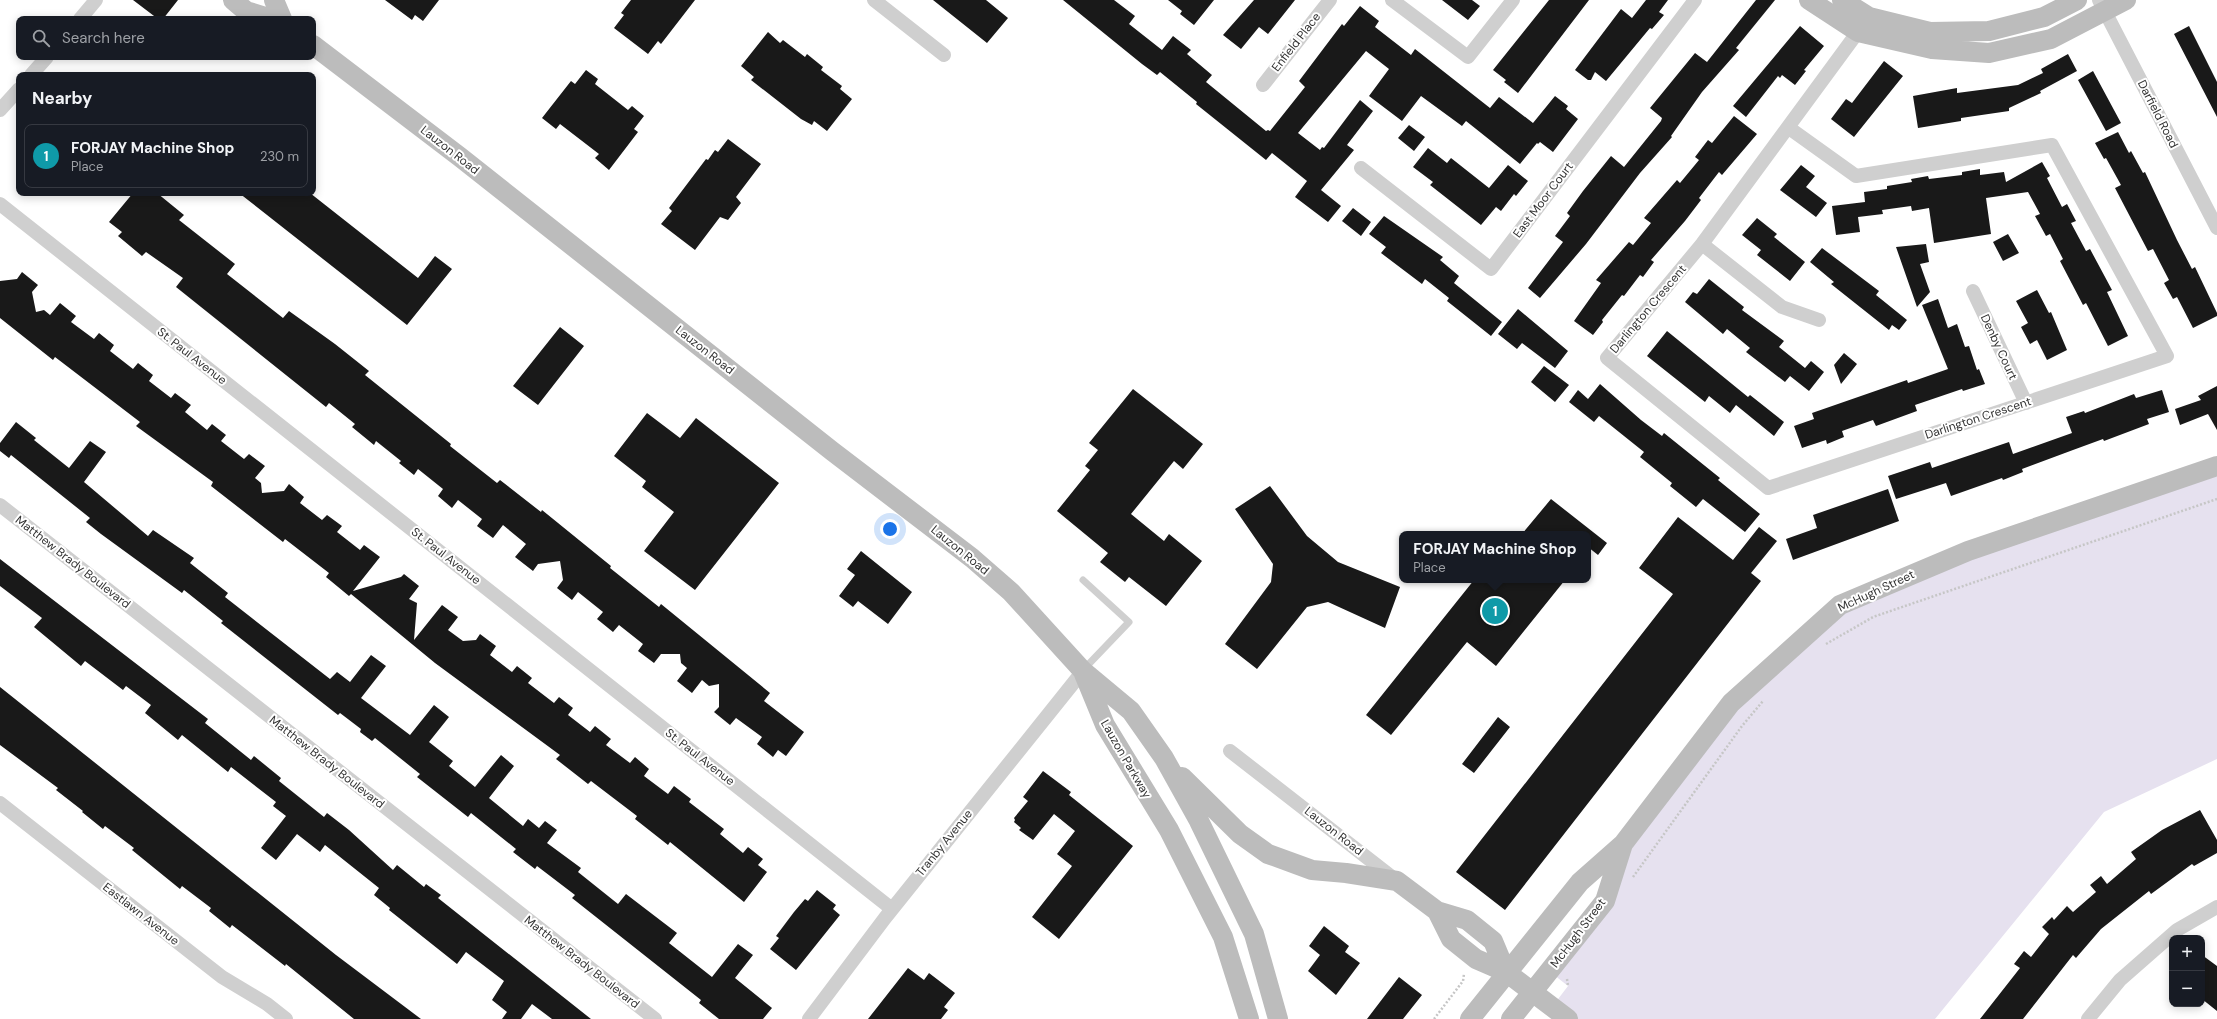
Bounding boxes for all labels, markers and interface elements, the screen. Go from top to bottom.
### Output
street label: Enfield Place [1268,9,1324,75]
search box [16,16,316,60]
icon: search [30,27,52,49]
text: Search here [62,28,145,48]
street label: Darfield Road [2134,77,2182,151]
text: Nearby [32,87,92,109]
street label: Lauzon Road [417,122,483,178]
text: FORJAY Machine Shop [71,138,234,158]
text: 1 [44,148,48,165]
text: 230 m [260,148,299,165]
text: Place [71,158,103,175]
street label: East Moor Court [1509,159,1577,241]
street label: Darlington Crescent [1606,261,1690,357]
street label: Denby Court [1977,312,2021,383]
street label: Lauzon Road [672,322,738,378]
street label: St. Paul Avenue [154,324,230,388]
street label: Darlington Crescent [1923,393,2034,443]
street label: Matthew Brady Boulevard [12,512,134,612]
your location [880,519,900,539]
street label: Lauzon Road [928,522,992,578]
street label: St. Paul Avenue [408,524,484,588]
popup [1399,531,1591,583]
text: FORJAY Machine Shop [1413,539,1577,559]
text: Place [1413,559,1446,576]
street label: McHugh Street [1835,566,1917,616]
pin: 1 [1482,596,1508,626]
street label: Matthew Brady Boulevard [266,712,388,812]
street label: Lauzon Parkway [1097,717,1155,801]
street label: St. Paul Avenue [662,725,738,789]
street label: Lauzon Road [1301,803,1367,859]
street label: Tranby Avenue [912,806,976,880]
street label: Eastlawn Avenue [99,879,183,949]
street label: McHugh Street [1547,895,1609,971]
street label: Matthew Brady Boulevard [521,912,643,1012]
map controls [2169,935,2205,1007]
button: + [2169,935,2205,971]
button: − [2169,971,2205,1007]

